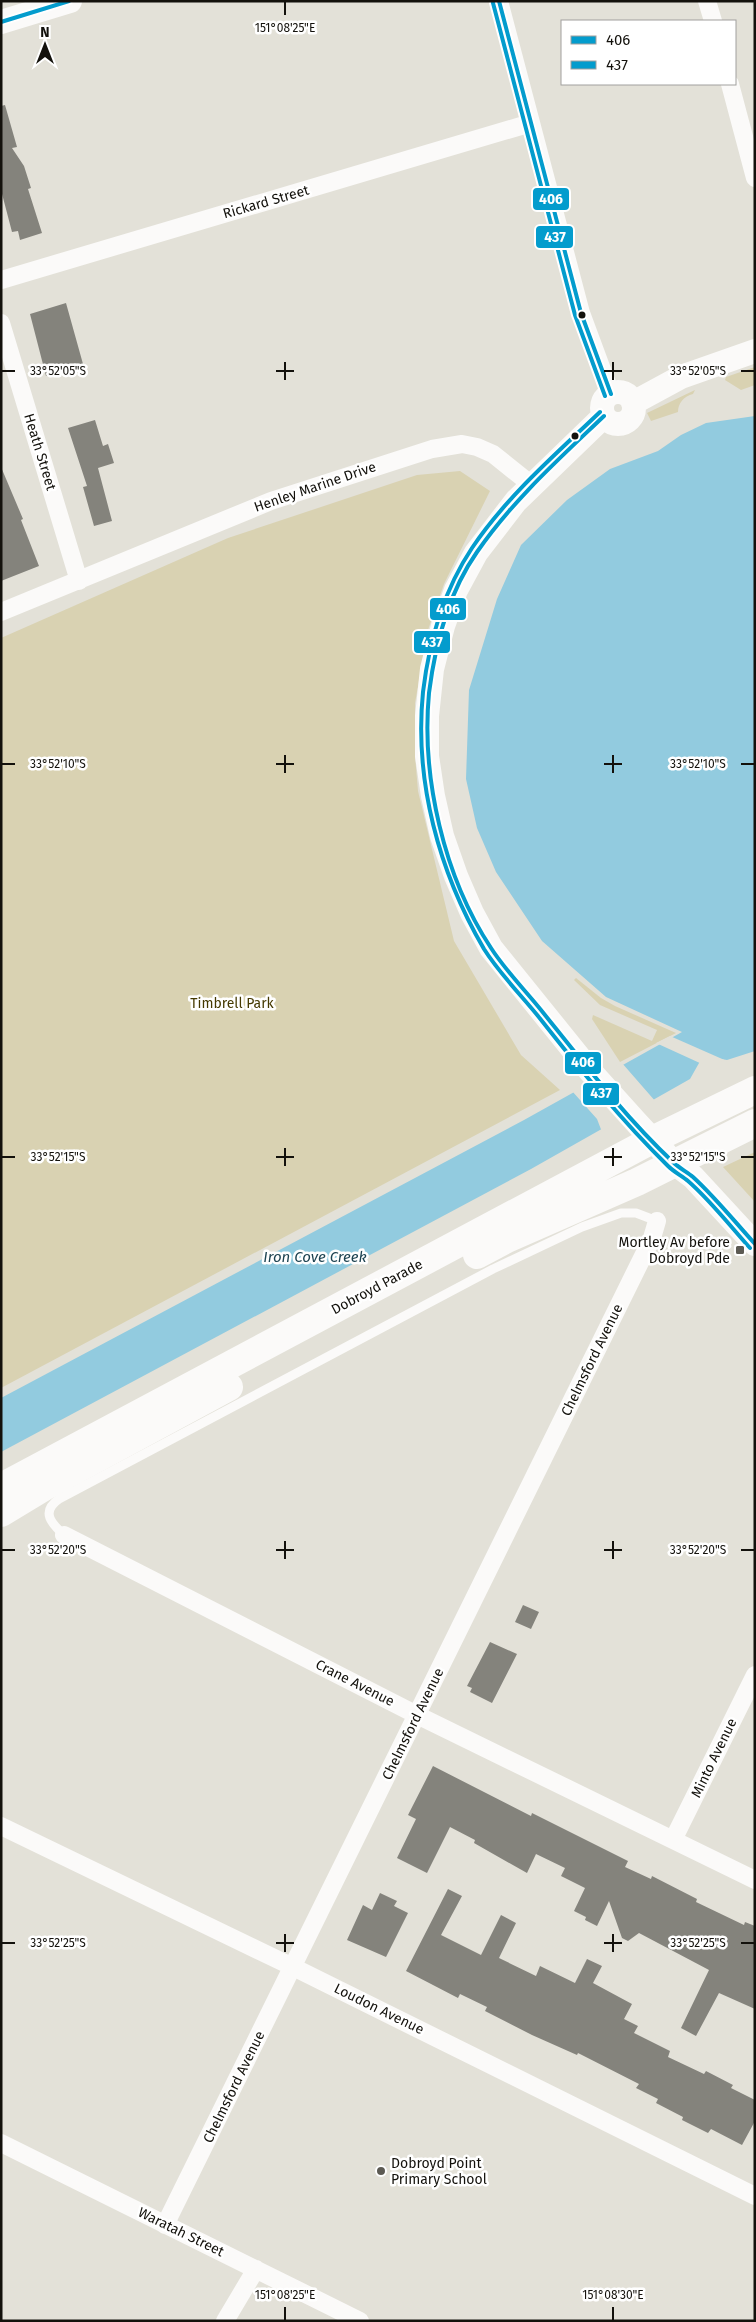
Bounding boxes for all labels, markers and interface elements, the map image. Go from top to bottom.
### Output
north arrow [20,20,70,70]
legend [561,20,736,85]
text: 151°08'25"E [255,21,315,35]
text: N [40,24,50,41]
text: 406 [606,31,630,49]
text: 437 [606,56,628,74]
street label: Rickard Street [221,181,312,222]
line badge: 406 [532,187,570,211]
text: 406 [539,191,563,208]
line badge: 437 [535,225,574,249]
text: 437 [544,229,566,246]
unlabelled marker [577,310,587,320]
text: 33°52'05"S [30,364,87,378]
text: 33°52'05"S [670,364,727,378]
street label: Heath Street [20,411,60,493]
unlabelled marker [570,431,580,441]
street label: Henley Marine Drive [252,458,378,516]
line badge: 406 [429,597,467,621]
text: 406 [436,601,460,618]
line badge: 437 [413,630,451,654]
text: 437 [421,634,443,651]
text: 33°52'10"S [30,757,86,771]
text: 33°52'10"S [670,757,726,771]
park label: Timbrell Park [190,995,275,1012]
line badge: 406 [564,1051,602,1075]
text: 406 [571,1054,595,1071]
line badge: 437 [582,1082,620,1106]
text: 437 [590,1085,612,1102]
text: 33°52'15"S [31,1150,86,1164]
text: 33°52'15"S [671,1150,726,1164]
place label: Mortley Av before Dobroyd Pde [619,1234,730,1267]
marker: Mortley Av before Dobroyd Pde [734,1244,746,1256]
water label: Iron Cove Creek [263,1248,367,1266]
street label: Dobroyd Parade [328,1256,426,1318]
street label: Chelmsford Avenue [558,1301,626,1419]
text: 33°52'20"S [30,1543,87,1557]
text: 33°52'20"S [670,1543,727,1557]
street label: Crane Avenue [313,1656,397,1710]
street label: Chelmsford Avenue [379,1665,447,1783]
street label: Minto Avenue [687,1716,741,1800]
text: 33°52'25"S [30,1936,86,1950]
text: 33°52'25"S [670,1936,726,1950]
street label: Loudon Avenue [331,1980,427,2038]
street label: Chelmsford Avenue [200,2028,268,2146]
place label: Dobroyd Point Primary School [391,2155,487,2188]
marker: Dobroyd Point Primary School [375,2165,387,2177]
street label: Waratah Street [135,2204,228,2261]
text: 151°08'25"E [255,2288,315,2302]
text: 151°08'30"E [582,2288,644,2302]

